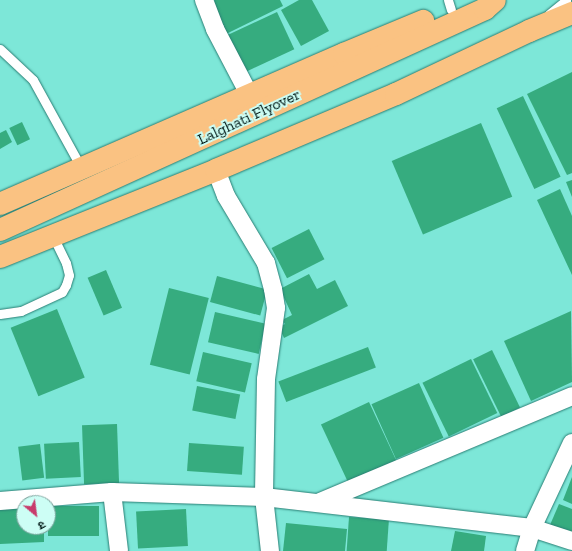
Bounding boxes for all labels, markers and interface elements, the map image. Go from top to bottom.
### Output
street label: Lalghati Flyover [195,85,303,149]
north arrow [16,495,56,535]
text: उ [36,518,48,532]

